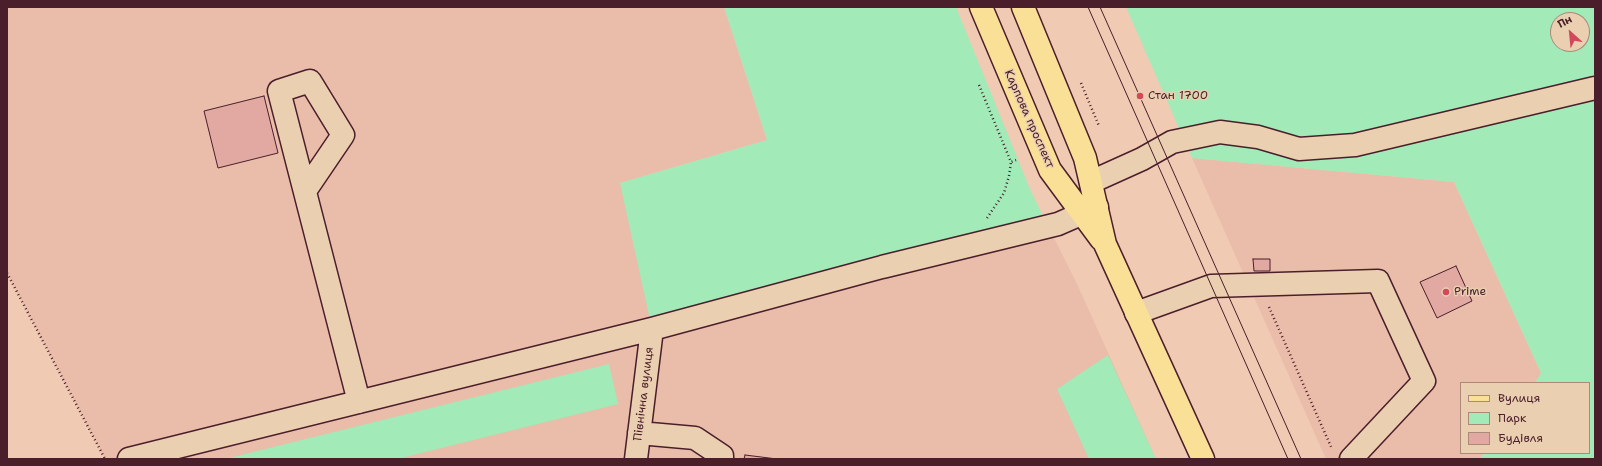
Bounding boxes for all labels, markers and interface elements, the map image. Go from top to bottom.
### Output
north arrow [1550,12,1590,52]
text: Пн [1555,12,1575,32]
street label: Карпова проспект [1001,67,1057,171]
place label: Стан 1700 [1148,89,1208,103]
marker: Стан 1700 [1135,91,1145,101]
place label: Prime [1454,285,1486,299]
marker: Prime [1441,287,1451,297]
street label: Північна вулиця [631,346,657,442]
legend [1460,382,1590,454]
text: Вулиця [1498,390,1540,406]
text: Парк [1498,410,1526,426]
text: Будівля [1498,430,1543,446]

